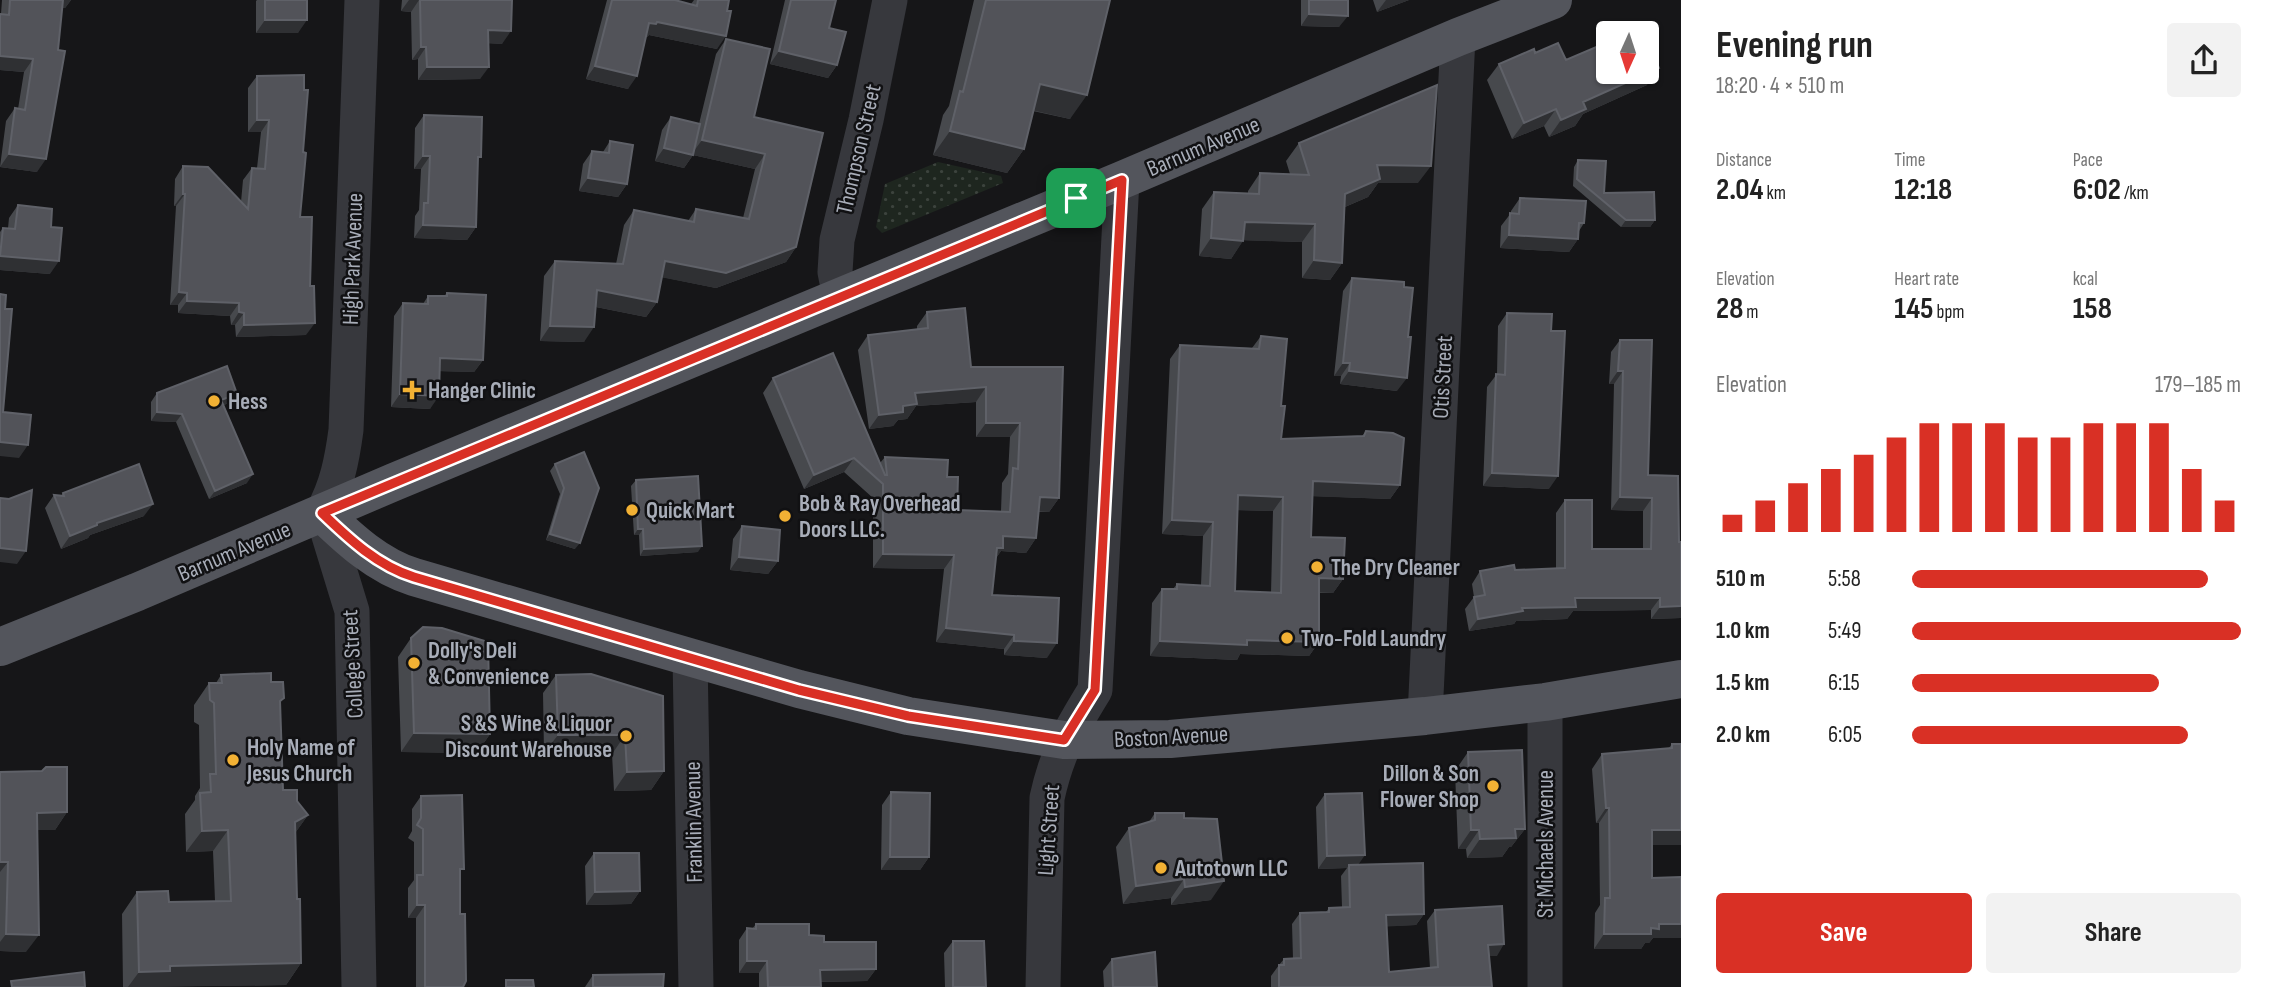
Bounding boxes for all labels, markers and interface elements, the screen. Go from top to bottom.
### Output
north arrow [1596,21,1659,84]
map controls [1596,21,1659,84]
text: Evening run [1716,23,1873,68]
button: share [2167,23,2241,97]
text: 18:20 · 4 × 510 m [1716,72,1844,100]
street label: Thompson Street [830,81,888,217]
street label: Barnum Avenue [1143,111,1264,183]
text: Distance [1716,149,1772,172]
text: Time [1894,149,1925,172]
text: Pace [2073,149,2103,172]
pin [1046,168,1106,228]
text: 2.04 [1716,172,1764,208]
text: 12:18 [1894,172,1952,208]
text: 6:02 [2073,172,2121,208]
icon: arrive [1057,179,1095,217]
text: km [1764,182,1786,205]
text: /km [2121,182,2149,205]
street label: High Park Avenue [337,192,369,326]
text: Elevation [1716,268,1775,291]
text: Heart rate [1894,268,1959,291]
text: kcal [2073,268,2098,291]
text: 28 [1716,291,1743,327]
text: 145 [1894,291,1934,327]
text: 158 [2073,291,2112,327]
text: m [1743,301,1759,324]
text: bpm [1934,301,1964,324]
street label: Otis Street [1427,335,1459,419]
text: Elevation [1716,371,1787,399]
text: 179–185 m [2155,371,2241,399]
place label: Hanger Clinic [428,377,536,405]
marker: Hanger Clinic [402,380,422,400]
place label: Hess [228,388,268,416]
marker: Hess [206,393,222,409]
place label: Bob & Ray Overhead Doors LLC. [799,490,961,544]
place label: Quick Mart [646,497,735,525]
marker: Quick Mart [624,502,640,518]
marker: Bob & Ray Overhead Doors LLC. [777,508,793,524]
street label: Barnum Avenue [174,516,295,588]
place label: The Dry Cleaner [1331,554,1460,582]
marker: The Dry Cleaner [1309,559,1325,575]
text: 510 m [1716,565,1765,593]
text: 5:58 [1828,565,1861,593]
street label: College Street [336,609,370,719]
text: 1.0 km [1716,617,1770,645]
text: 5:49 [1828,617,1861,645]
place label: Two-Fold Laundry [1301,625,1447,653]
marker: Two-Fold Laundry [1279,630,1295,646]
place label: Dolly's Deli & Convenience [428,637,549,691]
marker: Dolly's Deli & Convenience [406,655,422,671]
text: 1.5 km [1716,669,1769,697]
text: 6:15 [1828,669,1860,697]
place label: S &S Wine & Liquor Discount Warehouse [445,710,612,764]
street label: Boston Avenue [1113,720,1229,754]
text: 2.0 km [1716,721,1770,749]
text: 6:05 [1828,721,1862,749]
marker: S &S Wine & Liquor Discount Warehouse [618,728,634,744]
place label: Holy Name of Jesus Church [246,734,355,788]
marker: Holy Name of Jesus Church [225,752,241,768]
place label: Dillon & Son Flower Shop [1380,760,1479,814]
street label: Franklin Avenue [679,761,709,883]
street label: St Michaels Avenue [1532,770,1560,918]
marker: Dillon & Son Flower Shop [1485,778,1501,794]
street label: Light Street [1032,784,1066,877]
place label: Autotown LLC [1174,855,1288,883]
marker: Autotown LLC [1153,860,1169,876]
button: Save [1716,893,1972,973]
button: Share [1986,893,2241,973]

